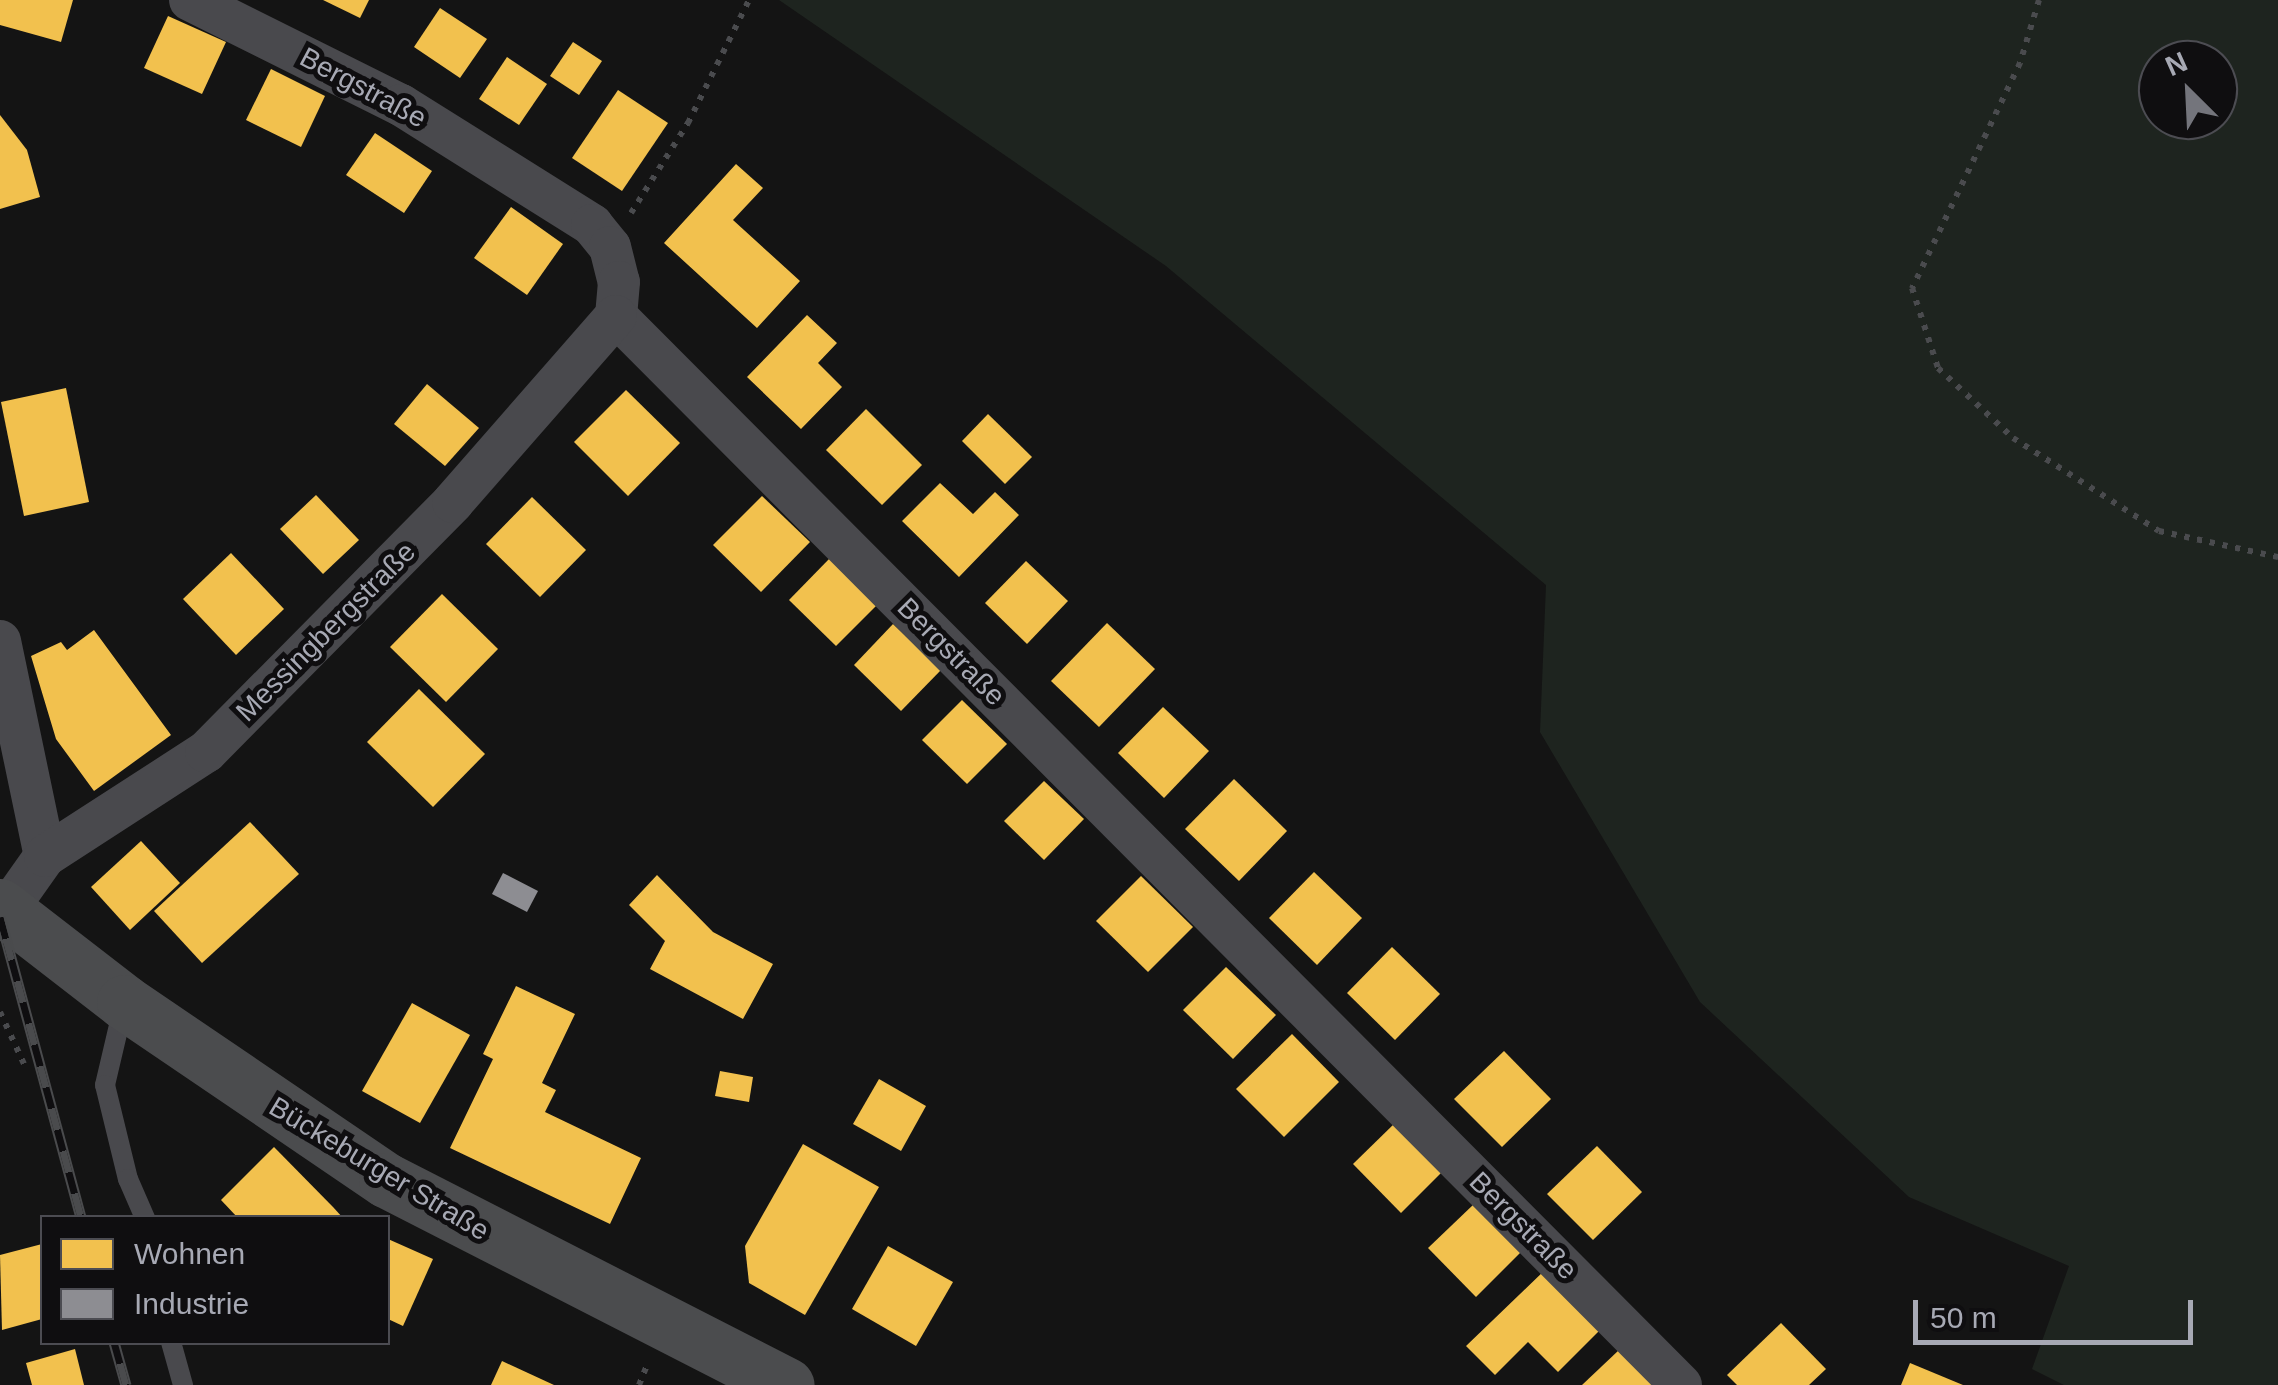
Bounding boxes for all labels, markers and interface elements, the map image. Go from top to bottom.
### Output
north arrow [2138,40,2238,140]
street label: Bergstraße [294,41,432,135]
text: N [2161,46,2192,82]
street label: Messingbergstraße [229,535,423,729]
street label: Bergstraße [890,591,1012,713]
street label: Bückeburger Straße [263,1090,495,1248]
street label: Bergstraße [1462,1165,1584,1287]
legend [40,1215,390,1345]
text: Wohnen [134,1237,245,1270]
scale bar [1918,1280,2198,1342]
text: Industrie [134,1287,249,1320]
text: 50 m [1930,1301,1997,1334]

